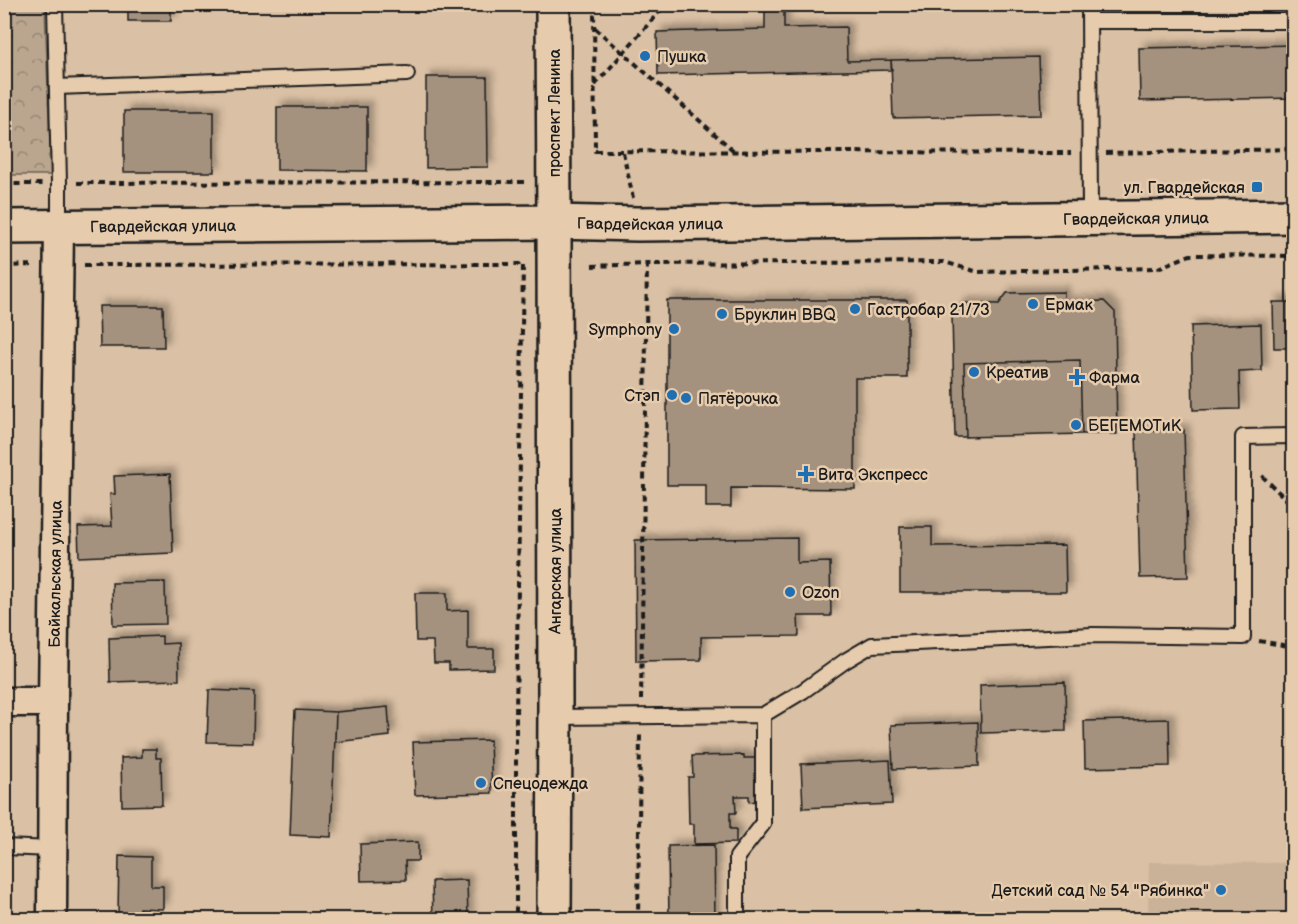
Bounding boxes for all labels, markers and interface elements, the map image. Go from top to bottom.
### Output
street label: проспект Ленина [546,48,565,177]
place label: Пушка [657,48,707,67]
marker: Пушка [638,49,652,63]
place label: ул. Гвардейская [1124,179,1245,198]
marker: ул. Гвардейская [1250,180,1264,194]
street label: Гвардейская улица [1063,209,1210,230]
street label: Гвардейская улица [577,215,724,235]
street label: Гвардейская улица [90,217,237,237]
place label: Ермак [1045,296,1093,315]
marker: Ермак [1026,297,1040,311]
place label: Гастробар 21/73 [867,301,990,320]
marker: Гастробар 21/73 [848,302,862,316]
place label: Бруклин BBQ [734,306,836,325]
marker: Бруклин BBQ [715,307,729,321]
place label: Symphony [588,321,663,340]
marker: Symphony [667,322,681,336]
place label: Креатив [986,364,1049,383]
marker: Креатив [967,365,981,379]
place label: Фарма [1089,369,1140,388]
marker: Фарма [1070,370,1084,384]
place label: Стэп [624,387,660,406]
marker: Стэп [665,388,679,402]
place label: Пятёрочка [698,390,779,409]
marker: Пятёрочка [679,391,693,405]
place label: БЕГЕМОТиК [1088,417,1182,436]
marker: БЕГЕМОТиК [1069,418,1083,432]
place label: Вита Экспресс [818,466,928,485]
marker: Вита Экспресс [799,467,813,481]
street label: Байкальская улица [46,500,67,648]
street label: Ангарская улица [547,507,566,635]
place label: Ozon [802,584,840,603]
marker: Ozon [783,585,797,599]
place label: Спецодежда [493,775,589,794]
marker: Спецодежда [474,776,488,790]
place label: Детский сад № 54 "Рябинка" [991,882,1209,901]
marker: Детский сад № 54 "Рябинка" [1214,883,1228,897]

